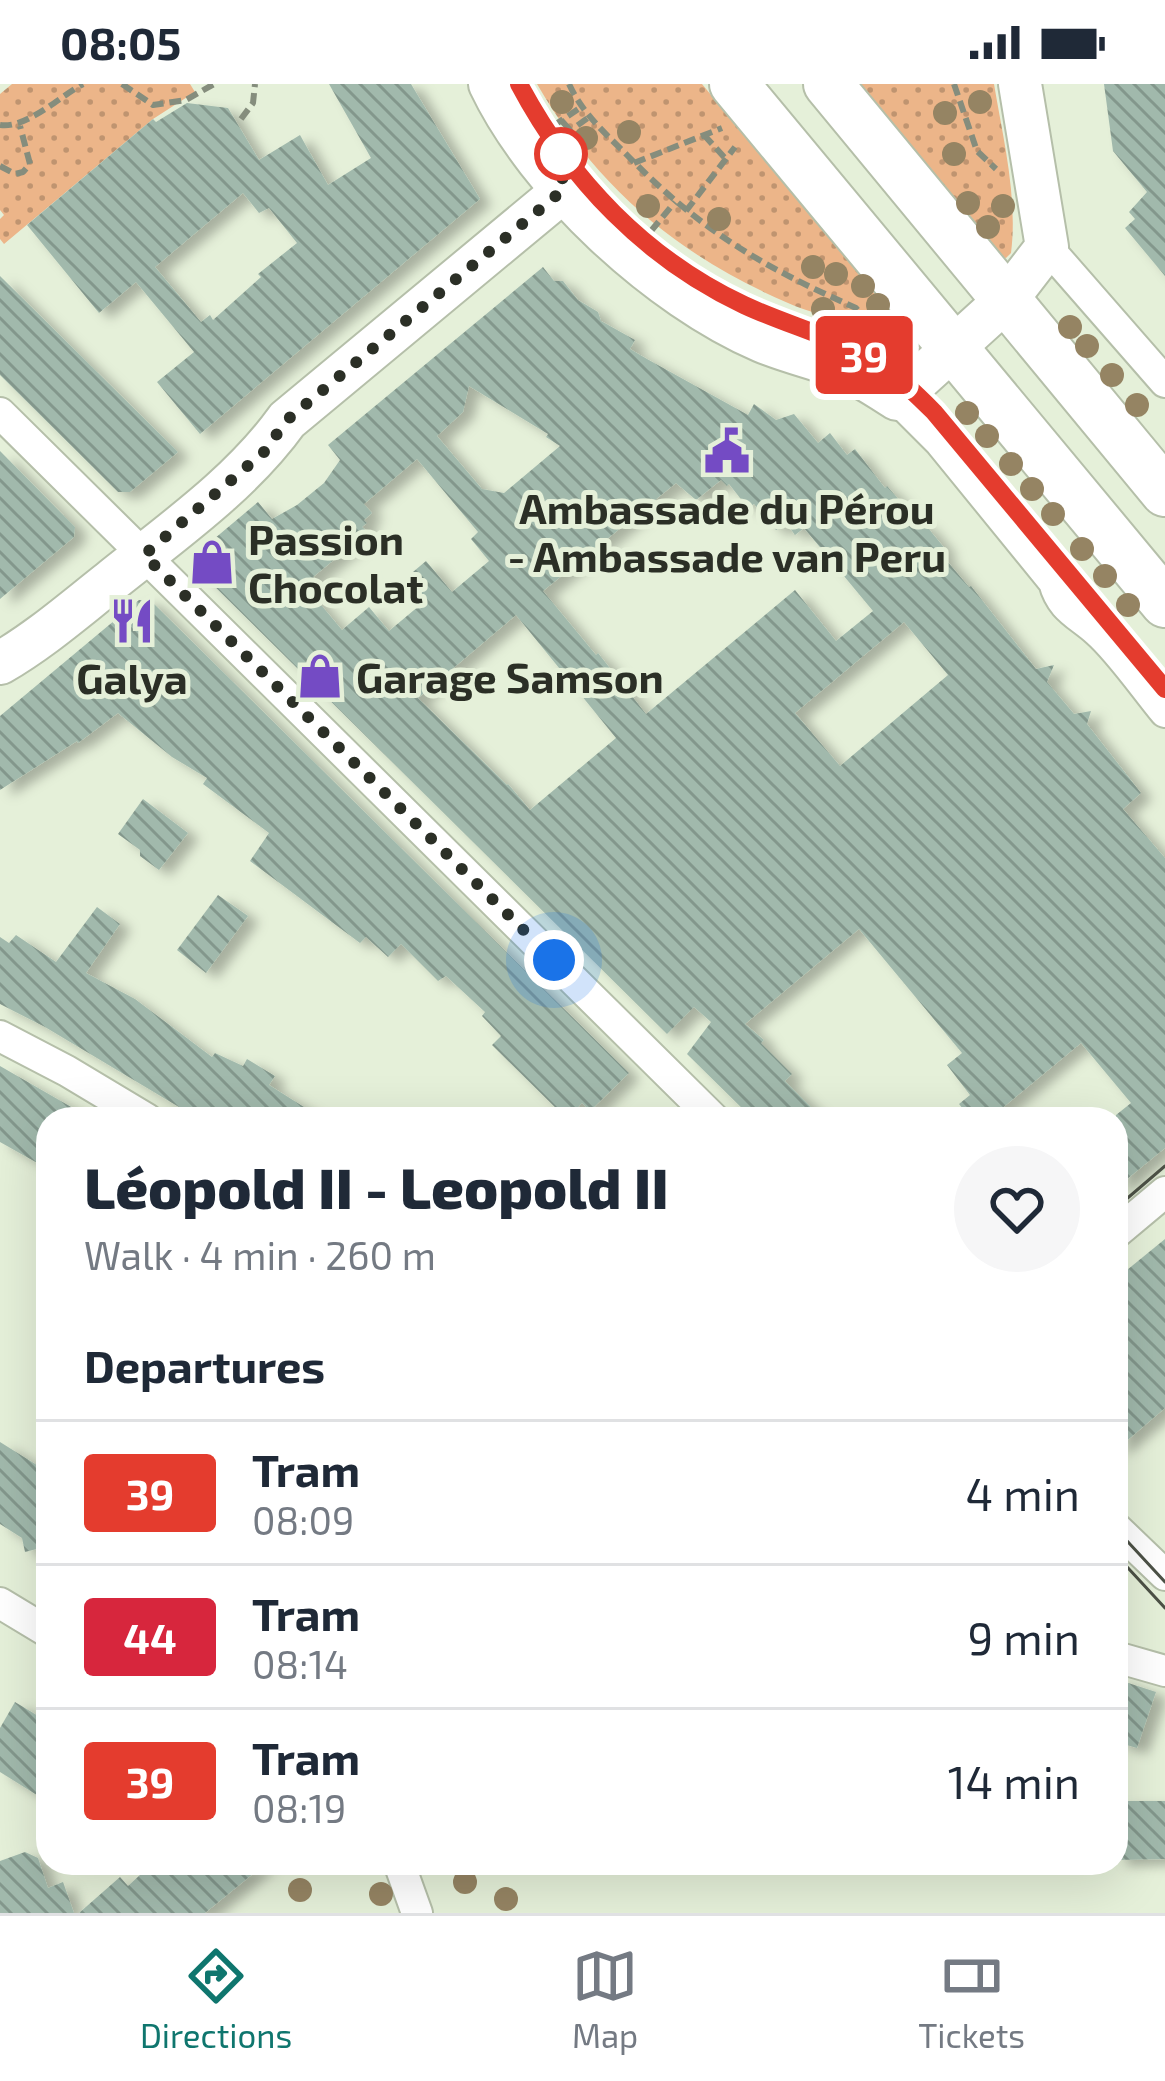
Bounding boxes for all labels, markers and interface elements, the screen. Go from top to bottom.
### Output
text: 08:05 [60,15,181,69]
unlabelled marker [536,129,586,179]
line badge: 39 [810,316,918,394]
text: 39 [840,330,888,380]
public building icon: Ambassade du Pérou - Ambassade van Peru [702,426,752,476]
place label: Ambassade du Pérou - Ambassade van Peru [508,482,946,580]
place label: Passion Chocolat [248,513,424,611]
shop icon: Passion Chocolat [187,537,237,587]
restaurant icon: Galya [107,596,157,646]
shop icon: Garage Samson [295,651,345,701]
place label: Garage Samson [356,651,664,701]
place label: Galya [76,652,188,703]
your location [524,930,584,990]
button: heart [954,1146,1080,1272]
text: Léopold II - Leopold II [84,1152,669,1220]
text: Walk · 4 min · 260 m [84,1231,436,1278]
text: Departures [84,1338,325,1392]
text: Tram [252,1442,360,1496]
text: 4 min [966,1466,1080,1520]
text: 39 [126,1468,174,1518]
text: 08:09 [252,1496,354,1543]
text: Tram [252,1586,360,1640]
text: 9 min [967,1610,1080,1664]
text: 44 [123,1612,177,1662]
text: 08:14 [252,1640,348,1687]
text: Tram [252,1730,360,1784]
text: 14 min [948,1754,1080,1808]
text: 39 [126,1756,174,1806]
text: 08:19 [252,1784,346,1831]
tab: Directions [140,1943,292,2055]
tab: Map [572,1943,638,2055]
tab: Tickets [918,1943,1025,2055]

